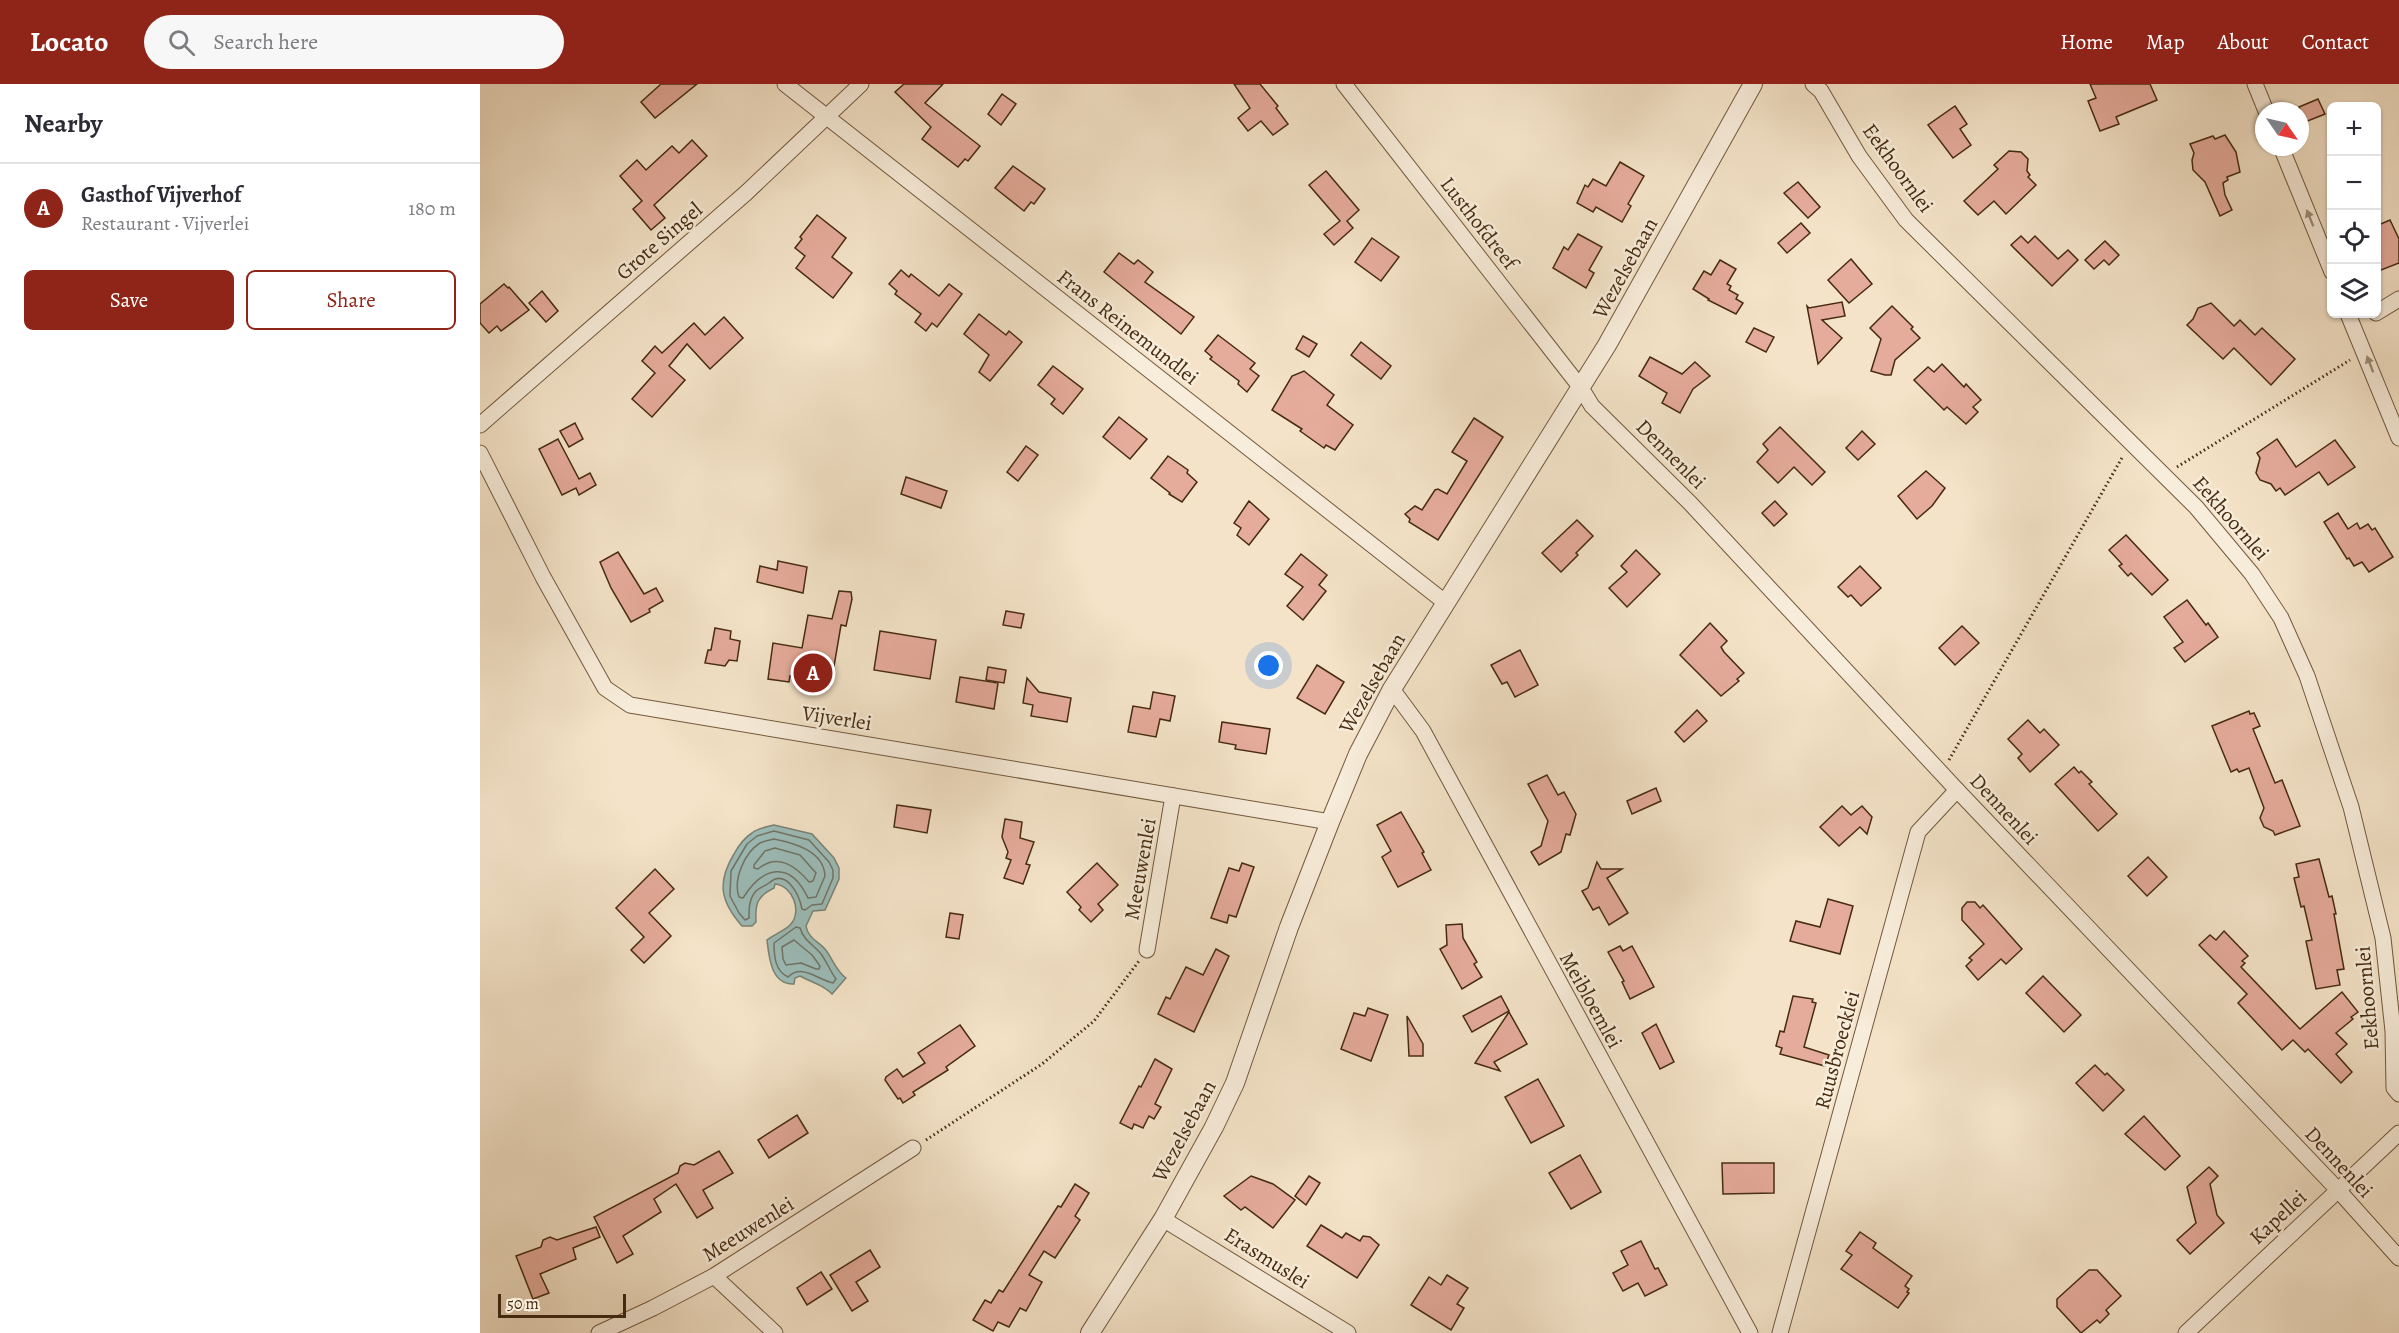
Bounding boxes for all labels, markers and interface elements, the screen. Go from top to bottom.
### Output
search box [144,15,564,69]
text: Locato [30,23,108,61]
icon: search [165,26,198,59]
text: Search here [213,27,318,57]
text: Home [2060,28,2113,56]
text: Map [2146,28,2184,56]
text: About [2217,28,2269,56]
text: Contact [2302,28,2369,56]
north arrow [2255,102,2309,156]
map controls [2327,102,2381,318]
button: + [2327,102,2381,156]
text: Nearby [24,106,103,141]
street label: Eekhoornlei [1856,118,1940,218]
button: − [2327,156,2381,210]
street label: Lusthofdreef [1434,171,1526,278]
text: Gasthof Vijverhof [81,180,242,210]
text: A [37,195,50,222]
text: 180 m [408,195,456,222]
street label: Grote Singel [610,196,708,286]
one-way arrow [2304,208,2314,226]
text: Restaurant · Vijverlei [81,210,249,237]
button: locate [2327,210,2381,264]
street label: Wezelsebaan [1585,213,1664,324]
street label: Frans Reinemundlei [1051,263,1205,391]
button: layers [2327,264,2381,318]
button: Save [24,270,234,330]
button: Share [246,270,456,330]
one-way arrow [2365,355,2375,373]
street label: Dennenlei [1630,413,1712,495]
street label: Eekhoornlei [2186,470,2276,566]
street label: Wezelsebaan [1332,628,1412,739]
pin: A [794,650,832,696]
your location [1254,651,1283,680]
street label: Vijverlei [799,699,874,737]
street label: Dennenlei [1964,767,2044,851]
street label: Meeuwenlei [1117,816,1163,922]
street label: Eekhoornlei [2349,945,2385,1051]
street label: Meibloemlei [1553,947,1629,1053]
street label: Ruusbroecklei [1808,988,1866,1112]
street label: Wezelsebaan [1145,1075,1222,1188]
street label: Dennenlei [2299,1120,2379,1204]
street label: Kapellei [2243,1183,2313,1251]
street label: Meeuwenlei [697,1190,799,1268]
street label: Erasmuslei [1219,1221,1315,1295]
scale bar [498,1291,626,1318]
text: 50 m [507,1293,539,1315]

